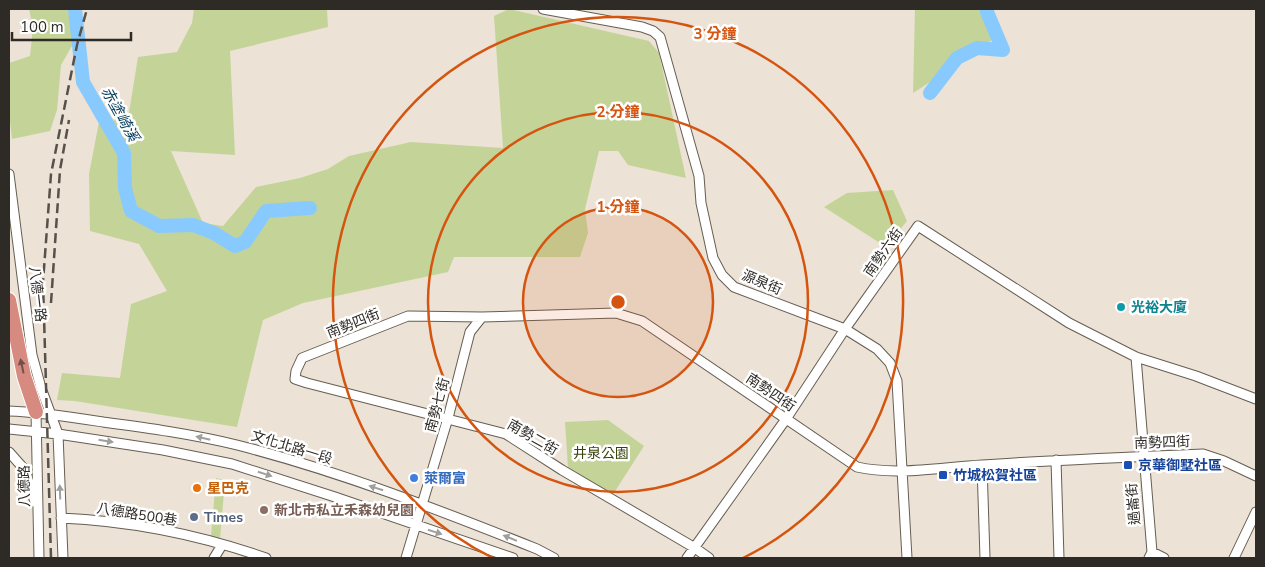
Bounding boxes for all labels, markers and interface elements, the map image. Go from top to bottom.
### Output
scale bar [12,10,131,42]
text: 100 m [20,17,64,37]
text: 3 分鐘 [693,24,737,44]
water label: 赤塗崎溪 [97,83,144,147]
text: 2 分鐘 [596,102,640,122]
text: 1 分鐘 [596,197,640,217]
street label: 南勢六街 [860,224,907,281]
street label: 八德一路 [25,265,50,323]
street label: 源泉街 [739,266,785,299]
centre of rings [609,293,627,311]
place label: 光裕大廈 [1131,298,1187,317]
marker: 光裕大廈 [1115,301,1127,313]
street label: 南勢四街 [324,304,383,343]
one-way arrow [18,358,26,373]
street label: 南勢四街 [742,369,799,416]
street label: 南勢七街 [421,376,454,435]
street label: 南勢二街 [504,415,562,460]
street label: 文化北路一段 [249,426,335,469]
street label: 南勢四街 [1134,432,1190,453]
one-way arrow [196,434,211,442]
one-way arrow [98,437,114,445]
park label: 井泉公園 [573,444,629,463]
place label: 京華御墅社區 [1138,456,1222,475]
marker: 京華御墅社區 [1122,459,1134,471]
street label: 八德路 [15,465,34,507]
place label: 竹城松賀社區 [953,466,1037,485]
place label: 萊爾富 [424,469,466,488]
marker: 竹城松賀社區 [937,469,949,481]
one-way arrow [257,471,272,478]
marker: 萊爾富 [408,472,420,484]
place label: 星巴克 [207,479,249,498]
marker: 星巴克 [191,482,203,494]
street label: 過崙街 [1122,482,1145,526]
one-way arrow [56,484,64,500]
one-way arrow [368,484,383,492]
street label: 八德路500巷 [95,499,179,530]
place label: 新北市私立禾森幼兒園 [274,501,414,520]
marker: 新北市私立禾森幼兒園 [258,504,270,516]
place label: Times [204,508,243,527]
marker: Times [188,511,200,523]
one-way arrow [428,528,443,536]
one-way arrow [503,534,517,542]

